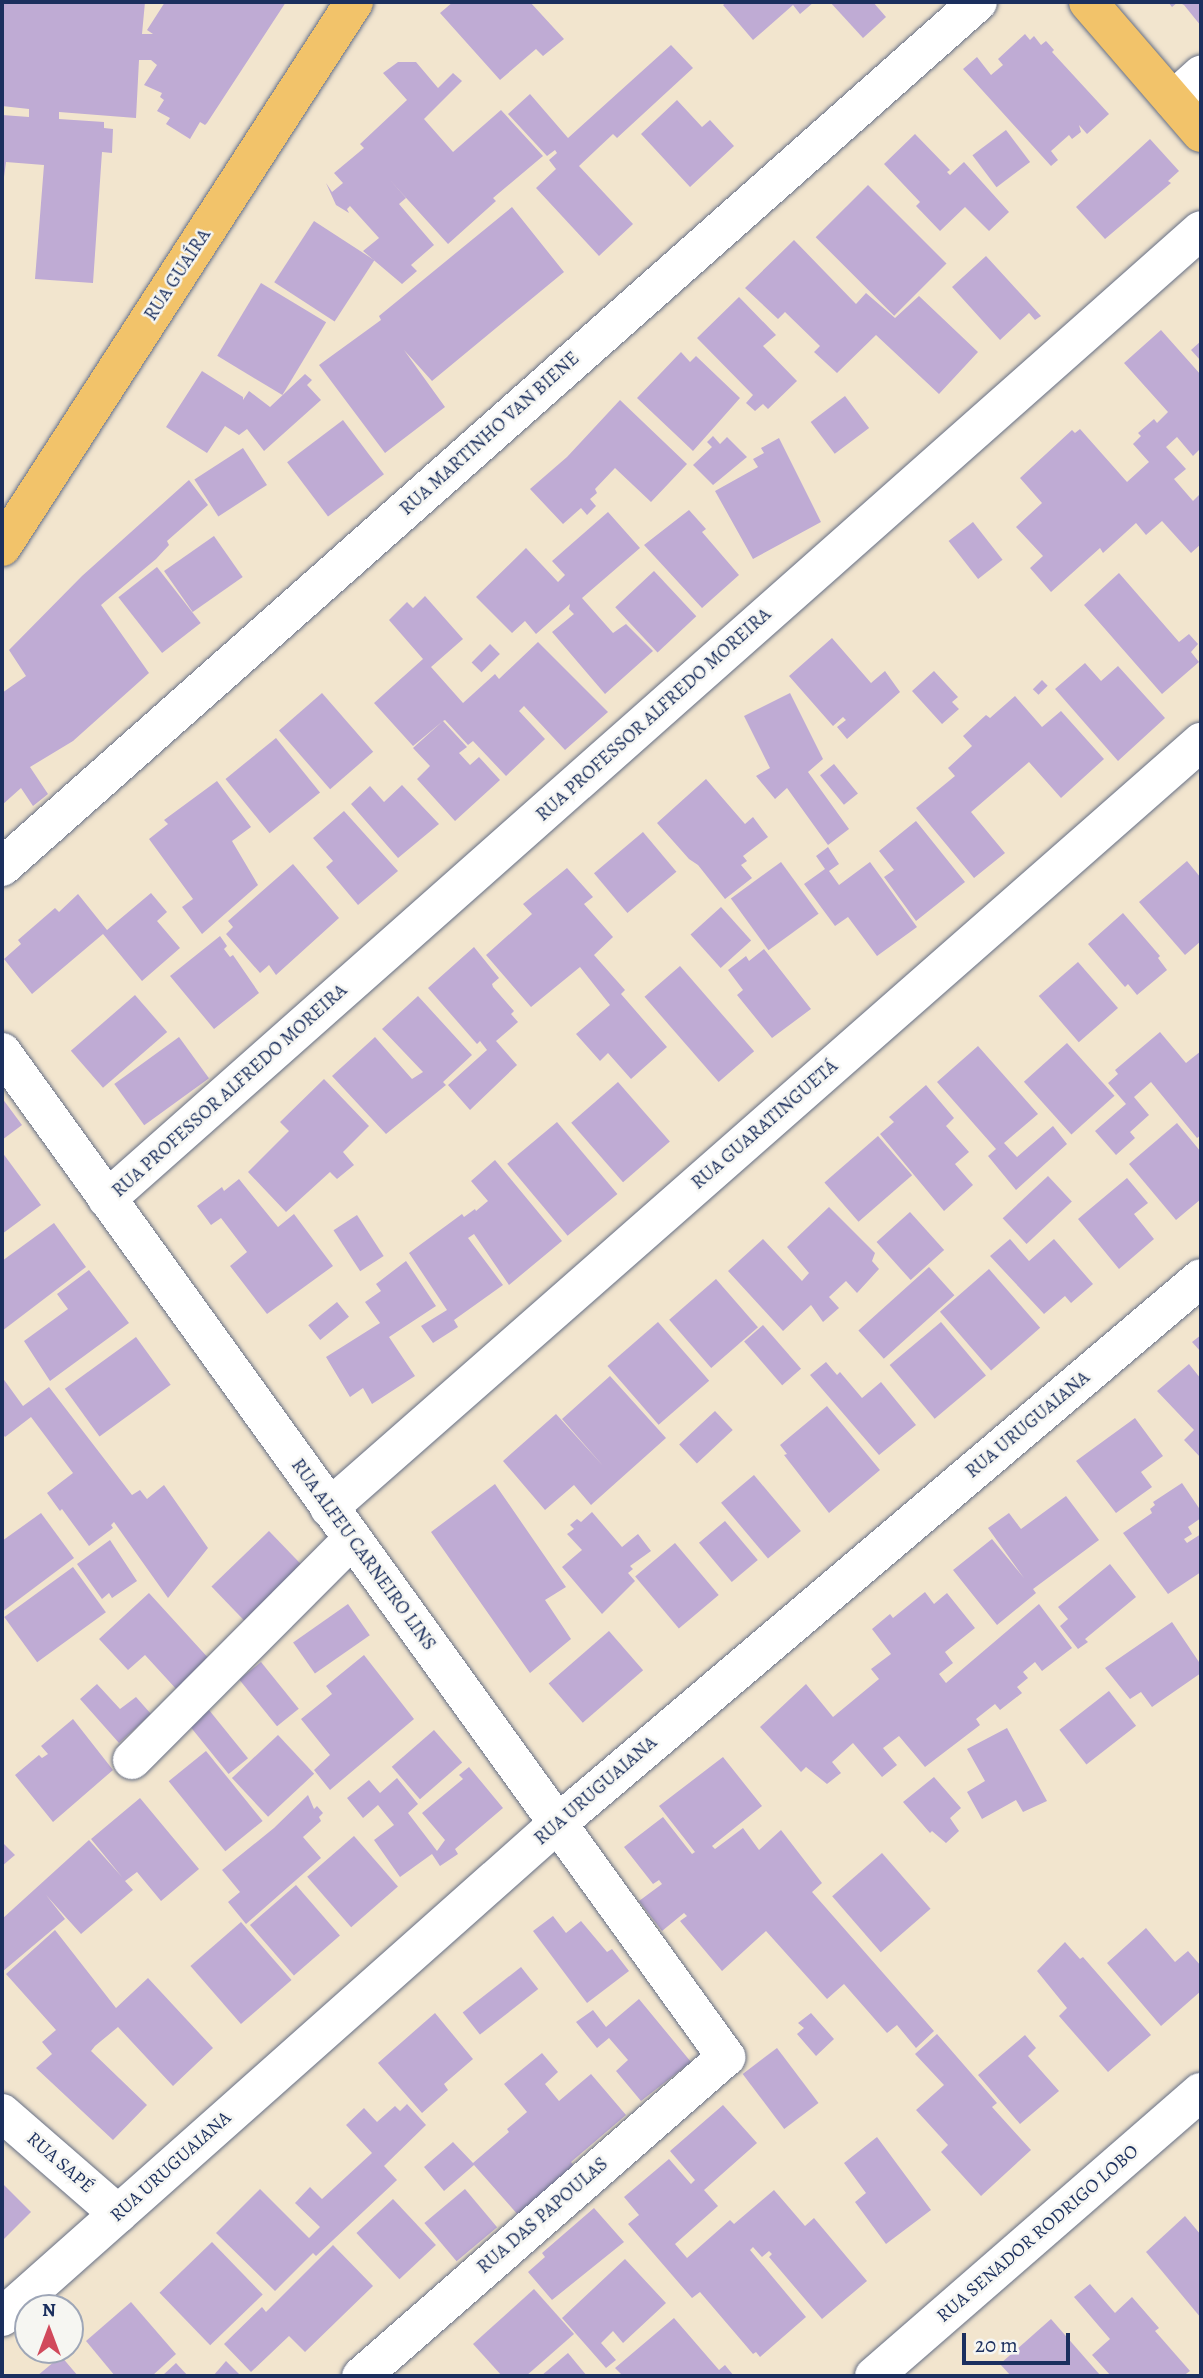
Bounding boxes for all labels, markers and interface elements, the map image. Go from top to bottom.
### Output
street label: RUA GUAÍRA [140,225,216,325]
street label: RUA MARTINHO VAN BIENE [396,347,584,521]
street label: RUA PROFESSOR ALFREDO MOREIRA [532,603,776,827]
street label: RUA PROFESSOR ALFREDO MOREIRA [108,979,352,1203]
street label: RUA GUARATINGUETÁ [687,1055,843,1195]
street label: RUA URUGUAIANA [961,1367,1095,1483]
street label: RUA ALFEU CARNEIRO LINS [286,1455,440,1655]
street label: RUA URUGUAIANA [530,1732,662,1850]
street label: RUA URUGUAIANA [106,2107,236,2227]
street label: RUA SAPÉ [22,2128,98,2198]
street label: RUA SENADOR RODRIGO LOBO [932,2140,1144,2328]
street label: RUA DAS PAPOULAS [473,2153,613,2279]
north arrow [14,2294,84,2364]
text: N [42,2297,56,2323]
scale bar [965,2318,1074,2362]
text: 20 m [975,2331,1018,2359]

